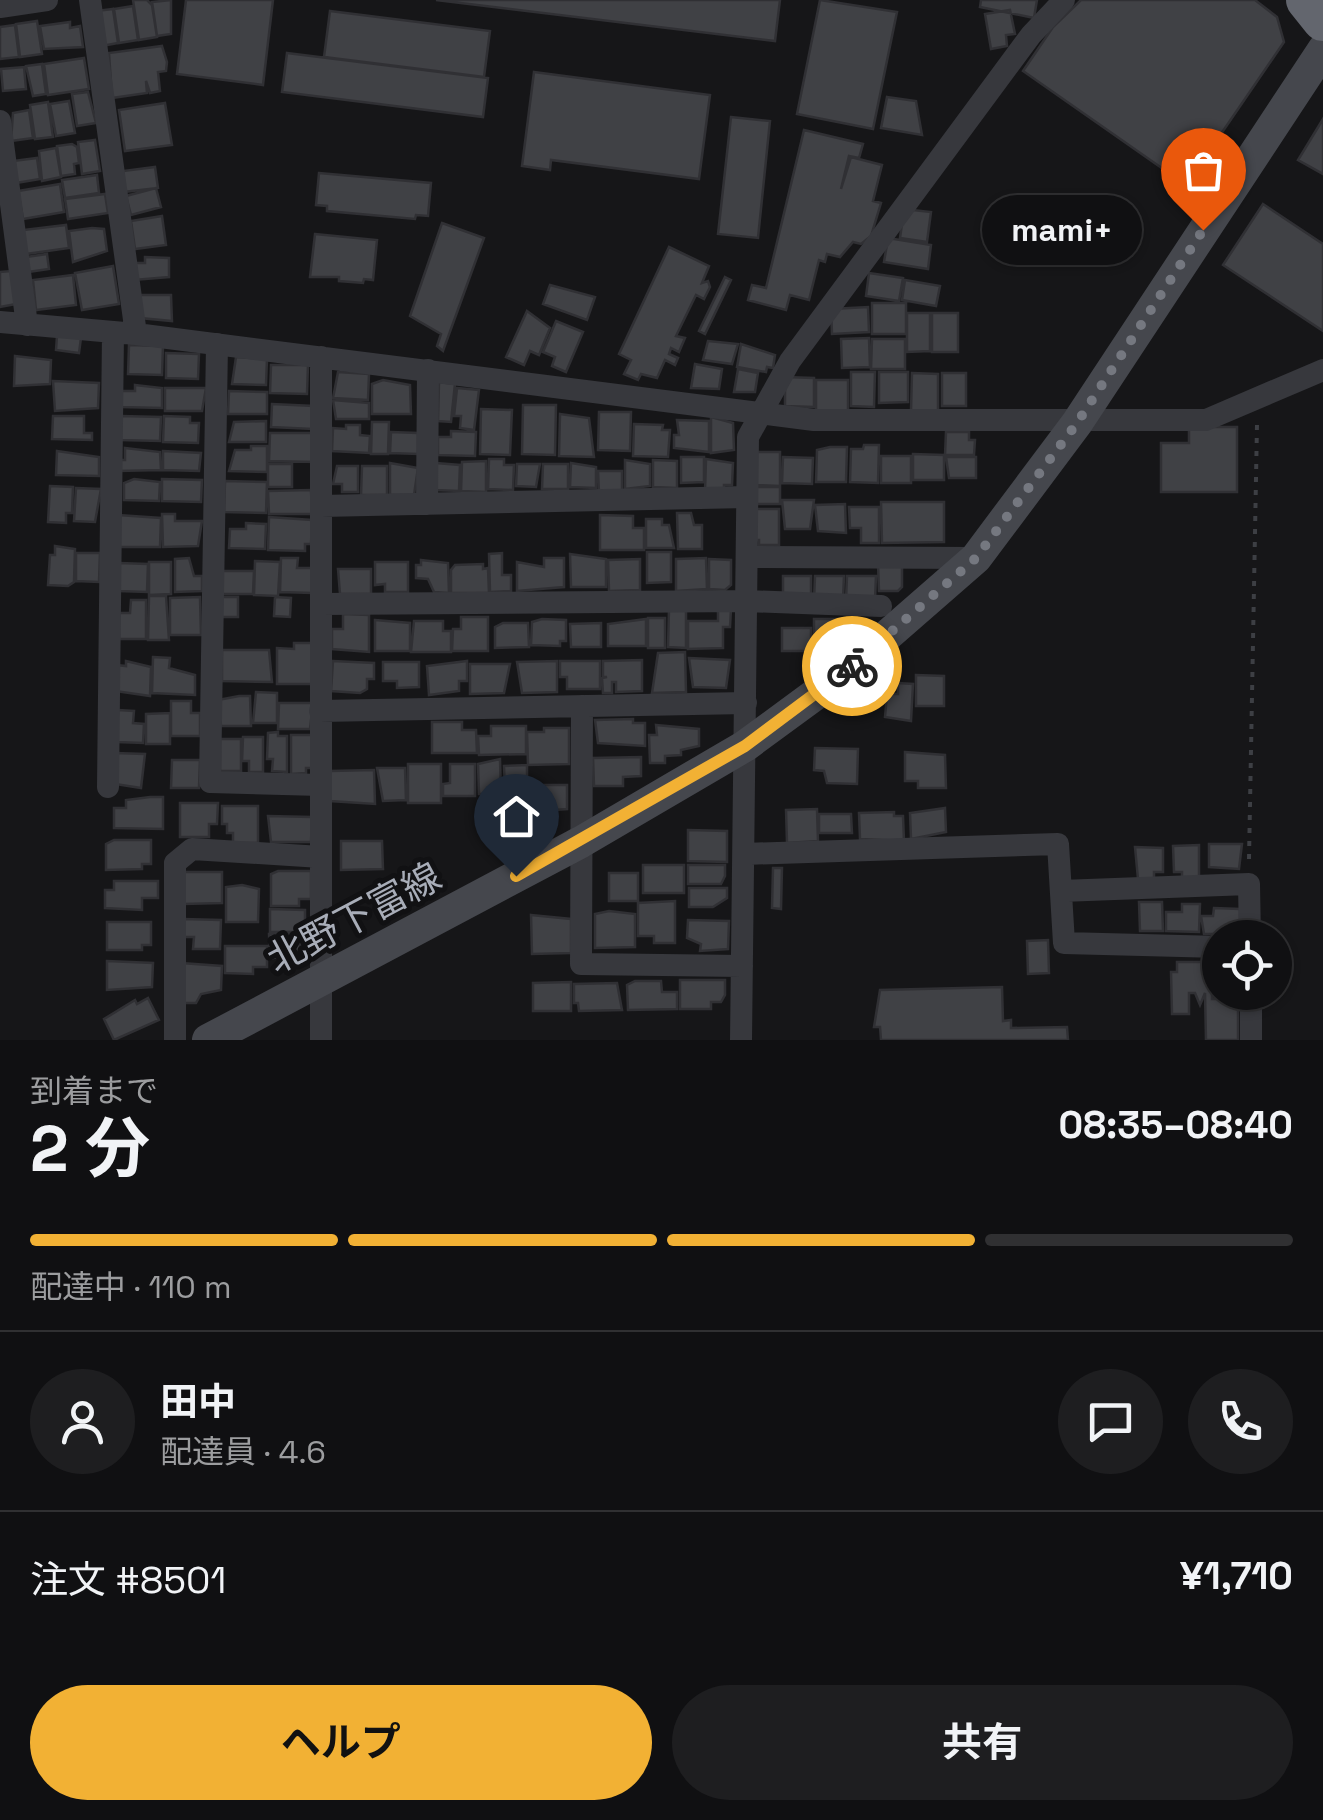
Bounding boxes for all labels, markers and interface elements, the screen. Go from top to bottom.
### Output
pin [1161,128,1246,231]
icon: bag [1176,143,1231,198]
callout: mami+ [983,195,1143,265]
text: mami+ [1011,210,1113,250]
courier [802,616,902,716]
icon: bike [825,639,880,694]
pin [474,774,559,877]
icon: home [489,789,544,844]
street label: 北野下富線 [259,852,449,984]
map controls [1202,920,1292,1010]
button: locate [1202,920,1292,1010]
text: 到着まで [30,1071,158,1111]
text: 08:35–08:40 [1059,1101,1293,1149]
text: 2 分 [30,1107,150,1190]
text: 配達中 · 110 m [30,1267,231,1307]
button: person [30,1369,135,1474]
button: chat [1058,1369,1163,1474]
button: phone [1188,1369,1293,1474]
text: 田中 [160,1378,236,1426]
text: 配達員 · 4.6 [160,1432,326,1472]
text: ¥1,710 [1180,1552,1293,1600]
text: 注文 #8501 [30,1556,226,1604]
button: ヘルプ [30,1685,652,1800]
button: 共有 [672,1685,1293,1800]

